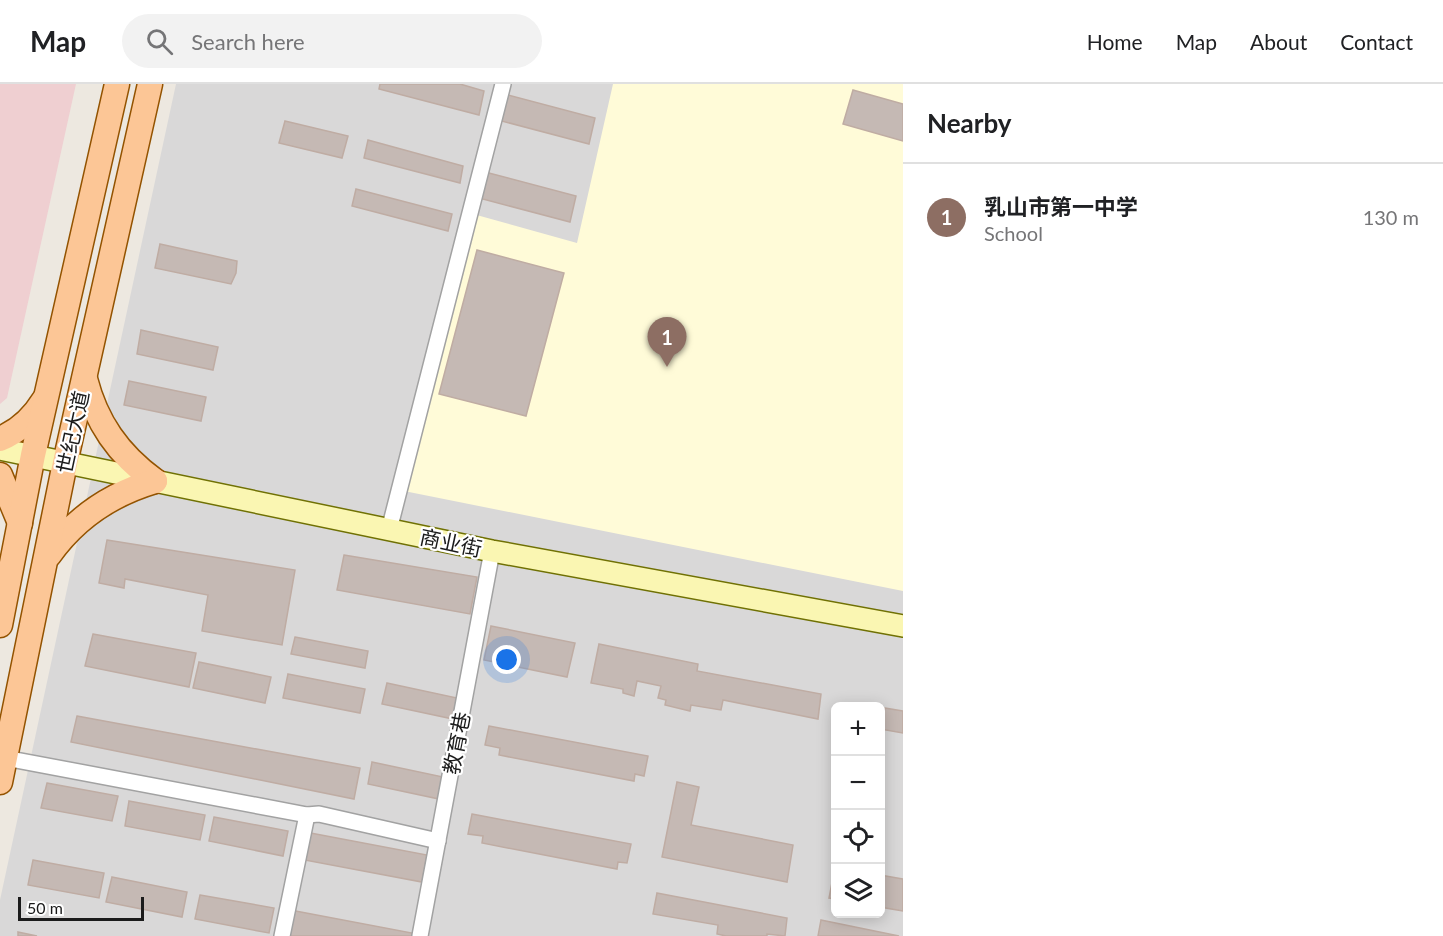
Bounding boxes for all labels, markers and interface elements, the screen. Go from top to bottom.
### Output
search box [122,14,542,68]
text: Map [30,24,86,58]
icon: search [143,25,176,58]
text: Search here [191,28,305,55]
text: Home [1087,29,1143,54]
text: Map [1176,29,1217,54]
text: About [1250,29,1307,54]
text: Contact [1340,29,1413,54]
text: Nearby [927,107,1012,139]
text: 乳山市第一中学 [984,193,1138,220]
text: 1 [941,205,952,229]
text: 130 m [1363,205,1419,229]
text: School [984,221,1043,245]
pin: 1 [648,318,686,367]
street label: 世纪大道 [51,388,93,476]
street label: 商业街 [418,523,484,561]
your location [492,645,521,674]
map controls [831,702,885,918]
button: + [831,702,885,756]
street label: 教育巷 [438,710,474,776]
button: − [831,756,885,810]
button: locate [831,810,885,864]
button: layers [831,864,885,918]
scale bar [18,894,144,922]
text: 50 m [27,898,63,917]

